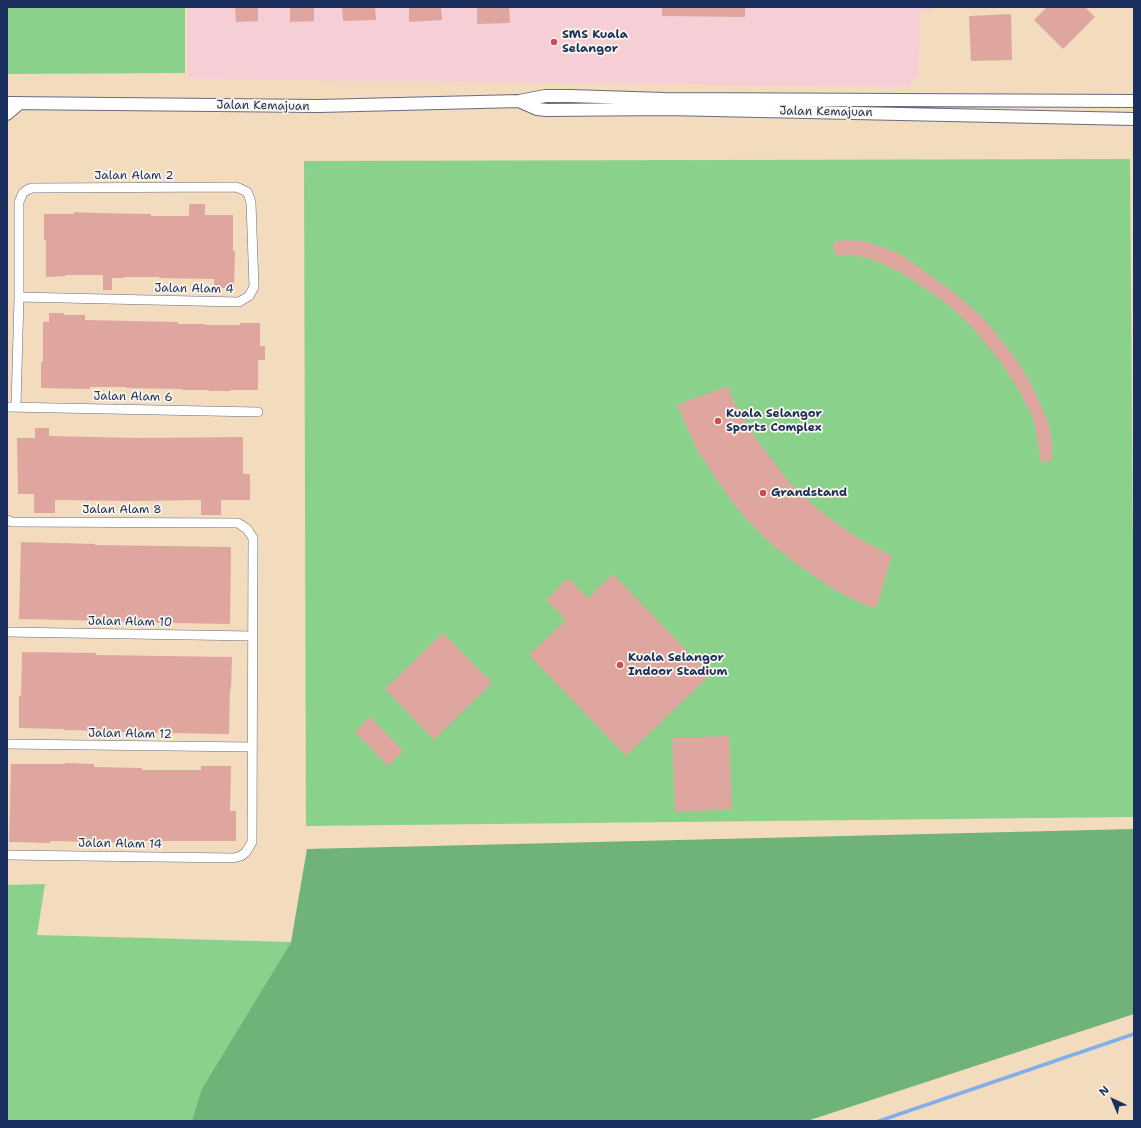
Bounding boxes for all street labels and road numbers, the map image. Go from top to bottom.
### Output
street label: Jalan Kemajuan [216,98,310,114]
street label: Jalan Kemajuan [779,104,873,120]
street label: Jalan Alam 2 [94,169,174,183]
street label: Jalan Alam 4 [154,281,234,297]
street label: Jalan Alam 6 [93,389,173,405]
street label: Jalan Alam 8 [82,503,162,517]
street label: Jalan Alam 10 [88,614,172,630]
street label: Jalan Alam 12 [88,726,172,742]
street label: Jalan Alam 14 [78,836,162,852]

